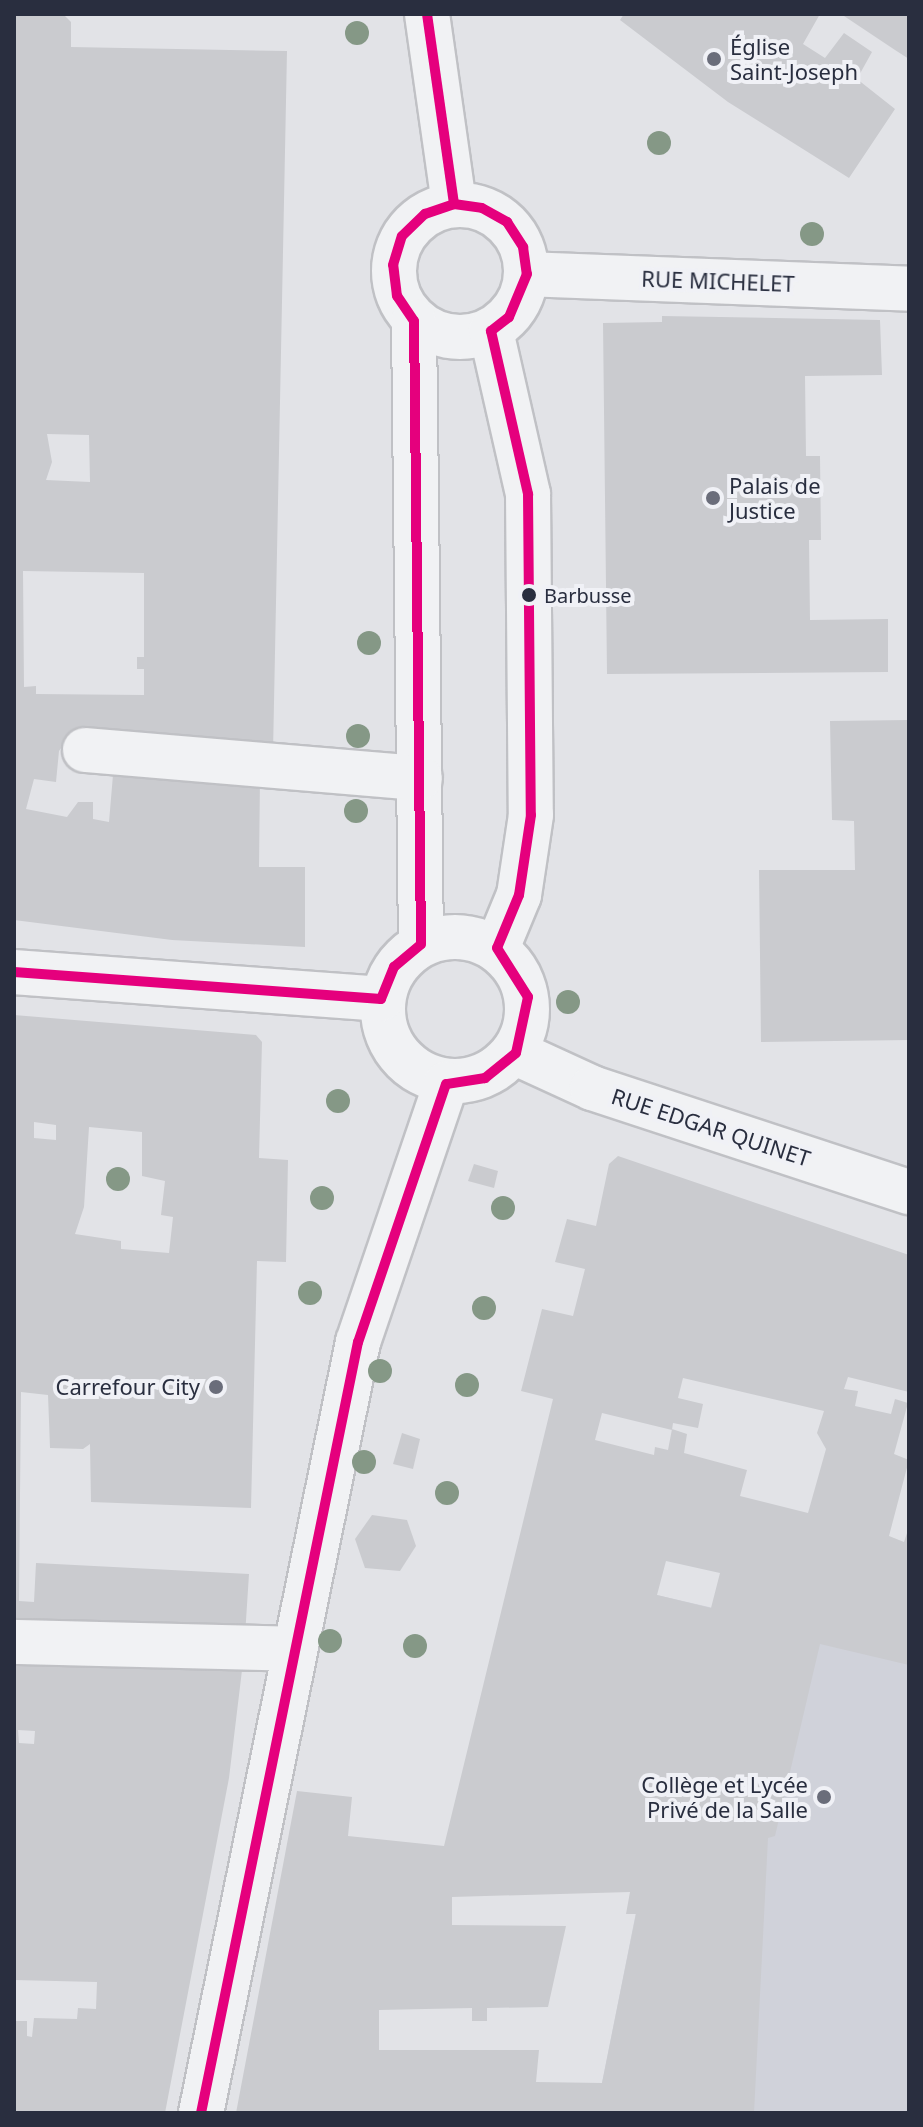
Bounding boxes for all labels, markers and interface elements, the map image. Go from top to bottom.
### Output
place label: Église Saint-Joseph [730,33,858,84]
marker: Église Saint-Joseph [705,50,723,68]
street label: RUE MICHELET [641,265,795,297]
place label: Palais de Justice [729,472,821,524]
marker: Palais de Justice [704,489,722,507]
place label: Barbusse [544,583,632,607]
marker: Barbusse [521,587,537,603]
street label: RUE EDGAR QUINET [608,1082,814,1172]
place label: Carrefour City [56,1374,200,1400]
marker: Carrefour City [207,1378,225,1396]
place label: Collège et Lycée Privé de la Salle [641,1771,808,1822]
marker: Collège et Lycée Privé de la Salle [815,1788,833,1806]

